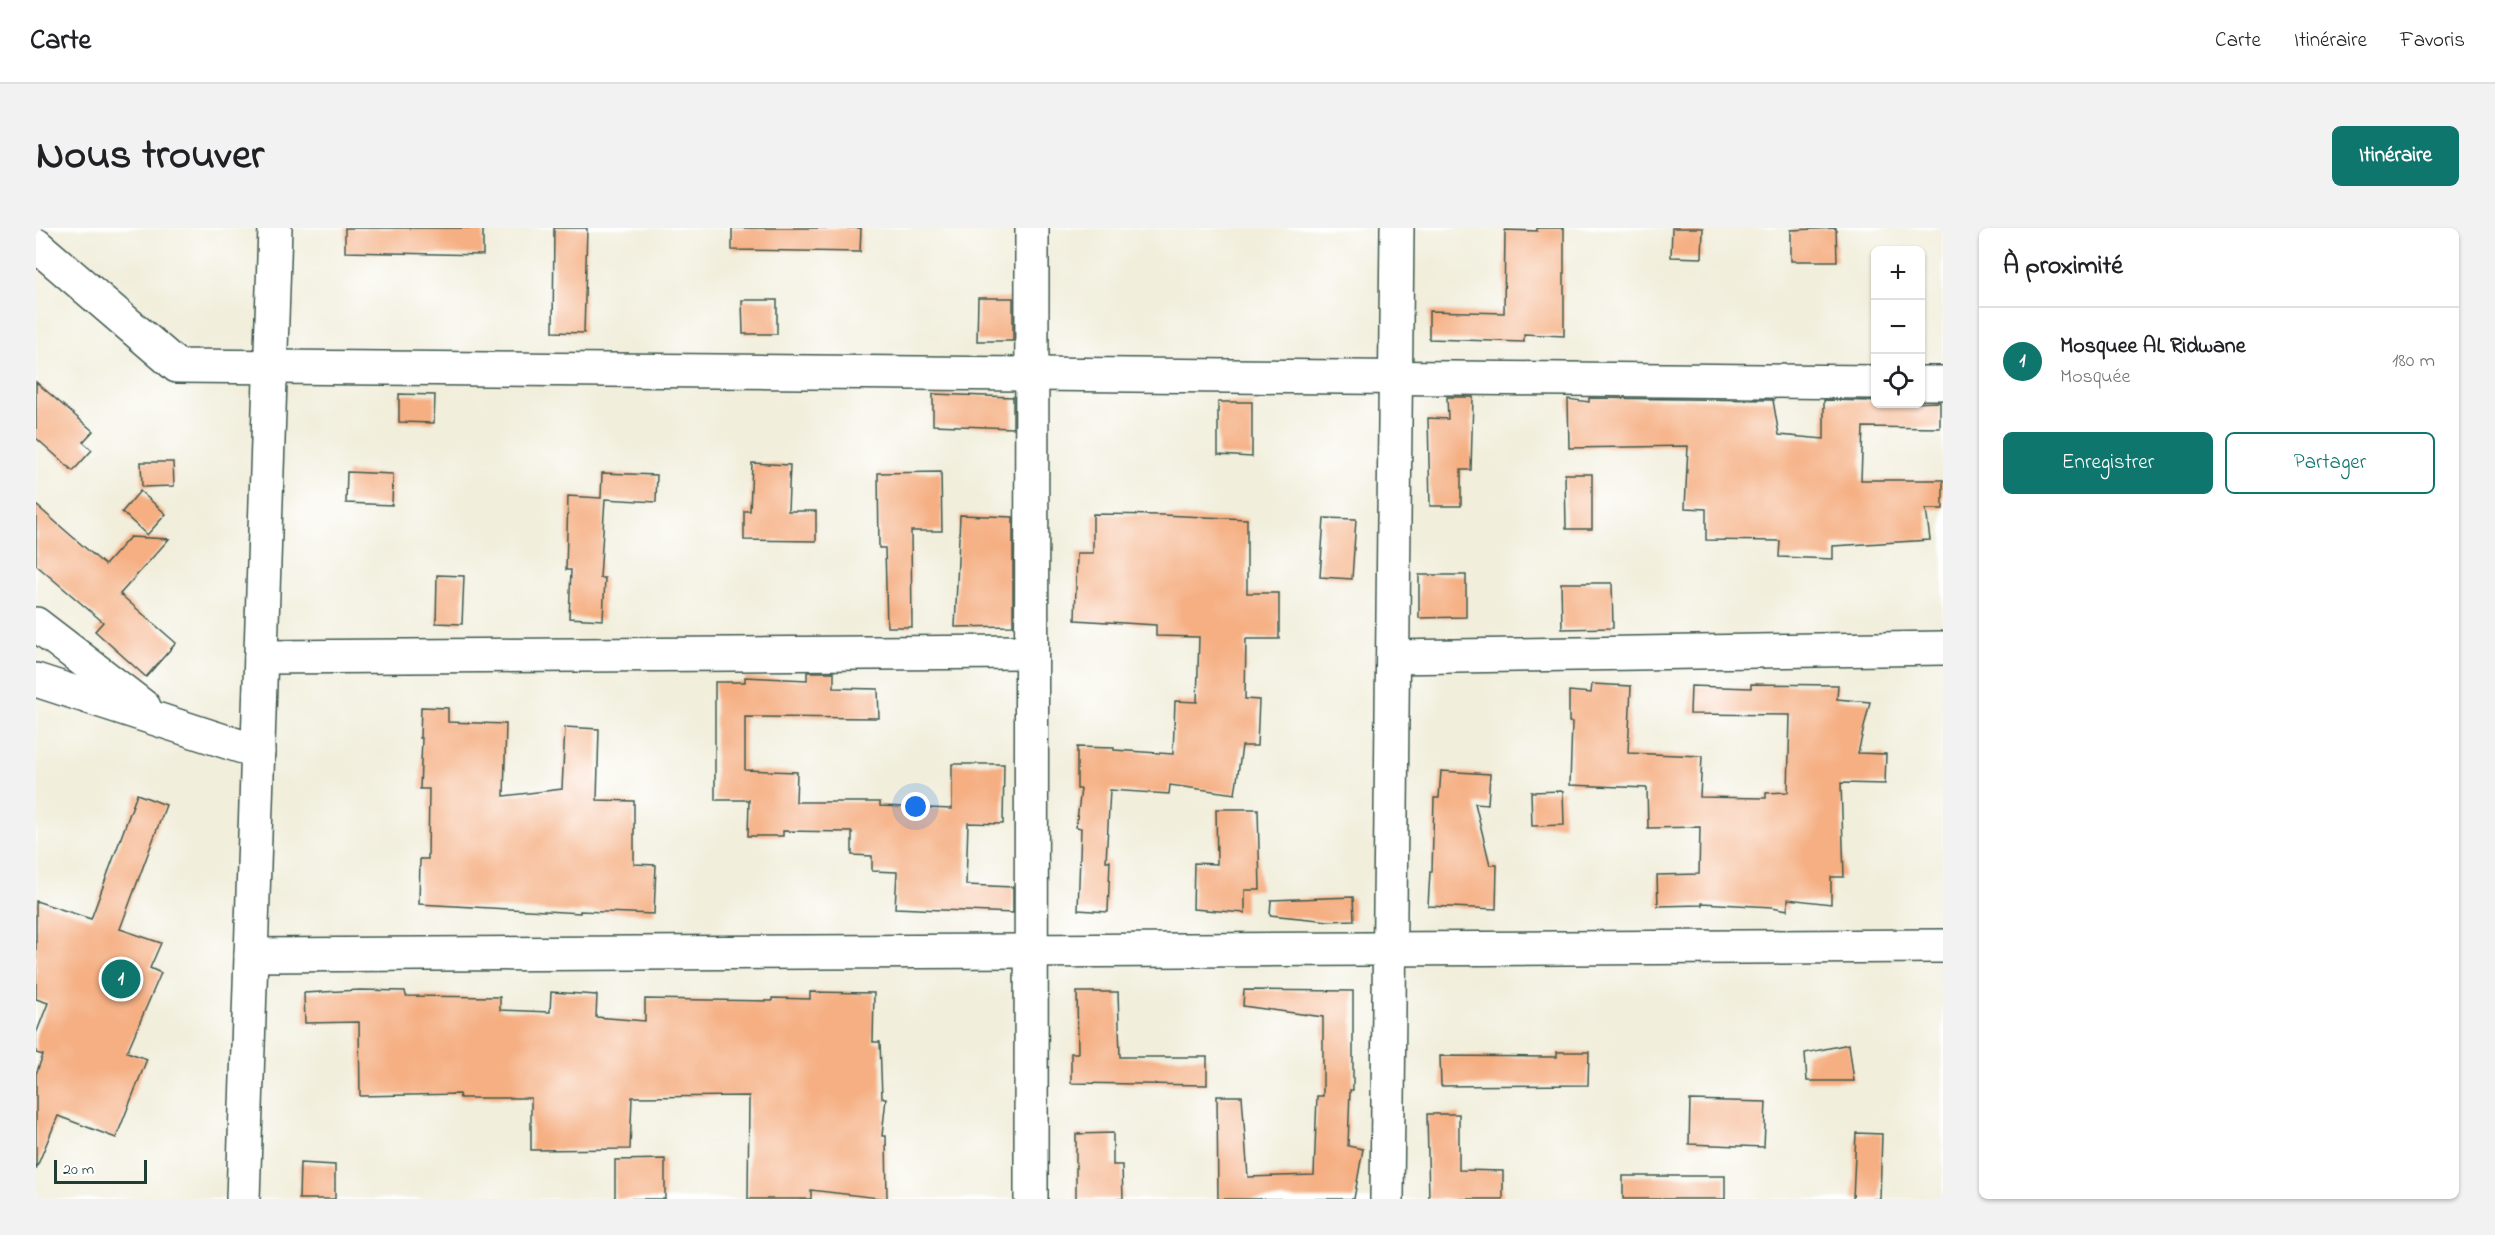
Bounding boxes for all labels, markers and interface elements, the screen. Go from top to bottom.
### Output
text: Carte [30,21,91,62]
text: Carte [2215,26,2261,56]
text: Itinéraire [2294,26,2367,56]
text: Favoris [2400,26,2465,56]
text: Nous trouver [36,126,264,187]
button: Itinéraire [2332,126,2459,186]
map controls [1871,246,1925,408]
button: + [1871,246,1925,300]
text: À proximité [2003,248,2123,286]
button: − [1871,300,1925,354]
text: Mosquee AL Ridwane [2060,331,2246,363]
text: 1 [2019,347,2026,376]
text: 180 m [2392,347,2435,376]
button: locate [1871,354,1925,408]
text: Mosquée [2060,363,2130,392]
button: Enregistrer [2003,432,2213,494]
button: Partager [2225,432,2435,494]
your location [901,792,930,821]
pin: 1 [102,956,140,1002]
scale bar [54,1157,147,1184]
text: 20 m [63,1158,94,1182]

